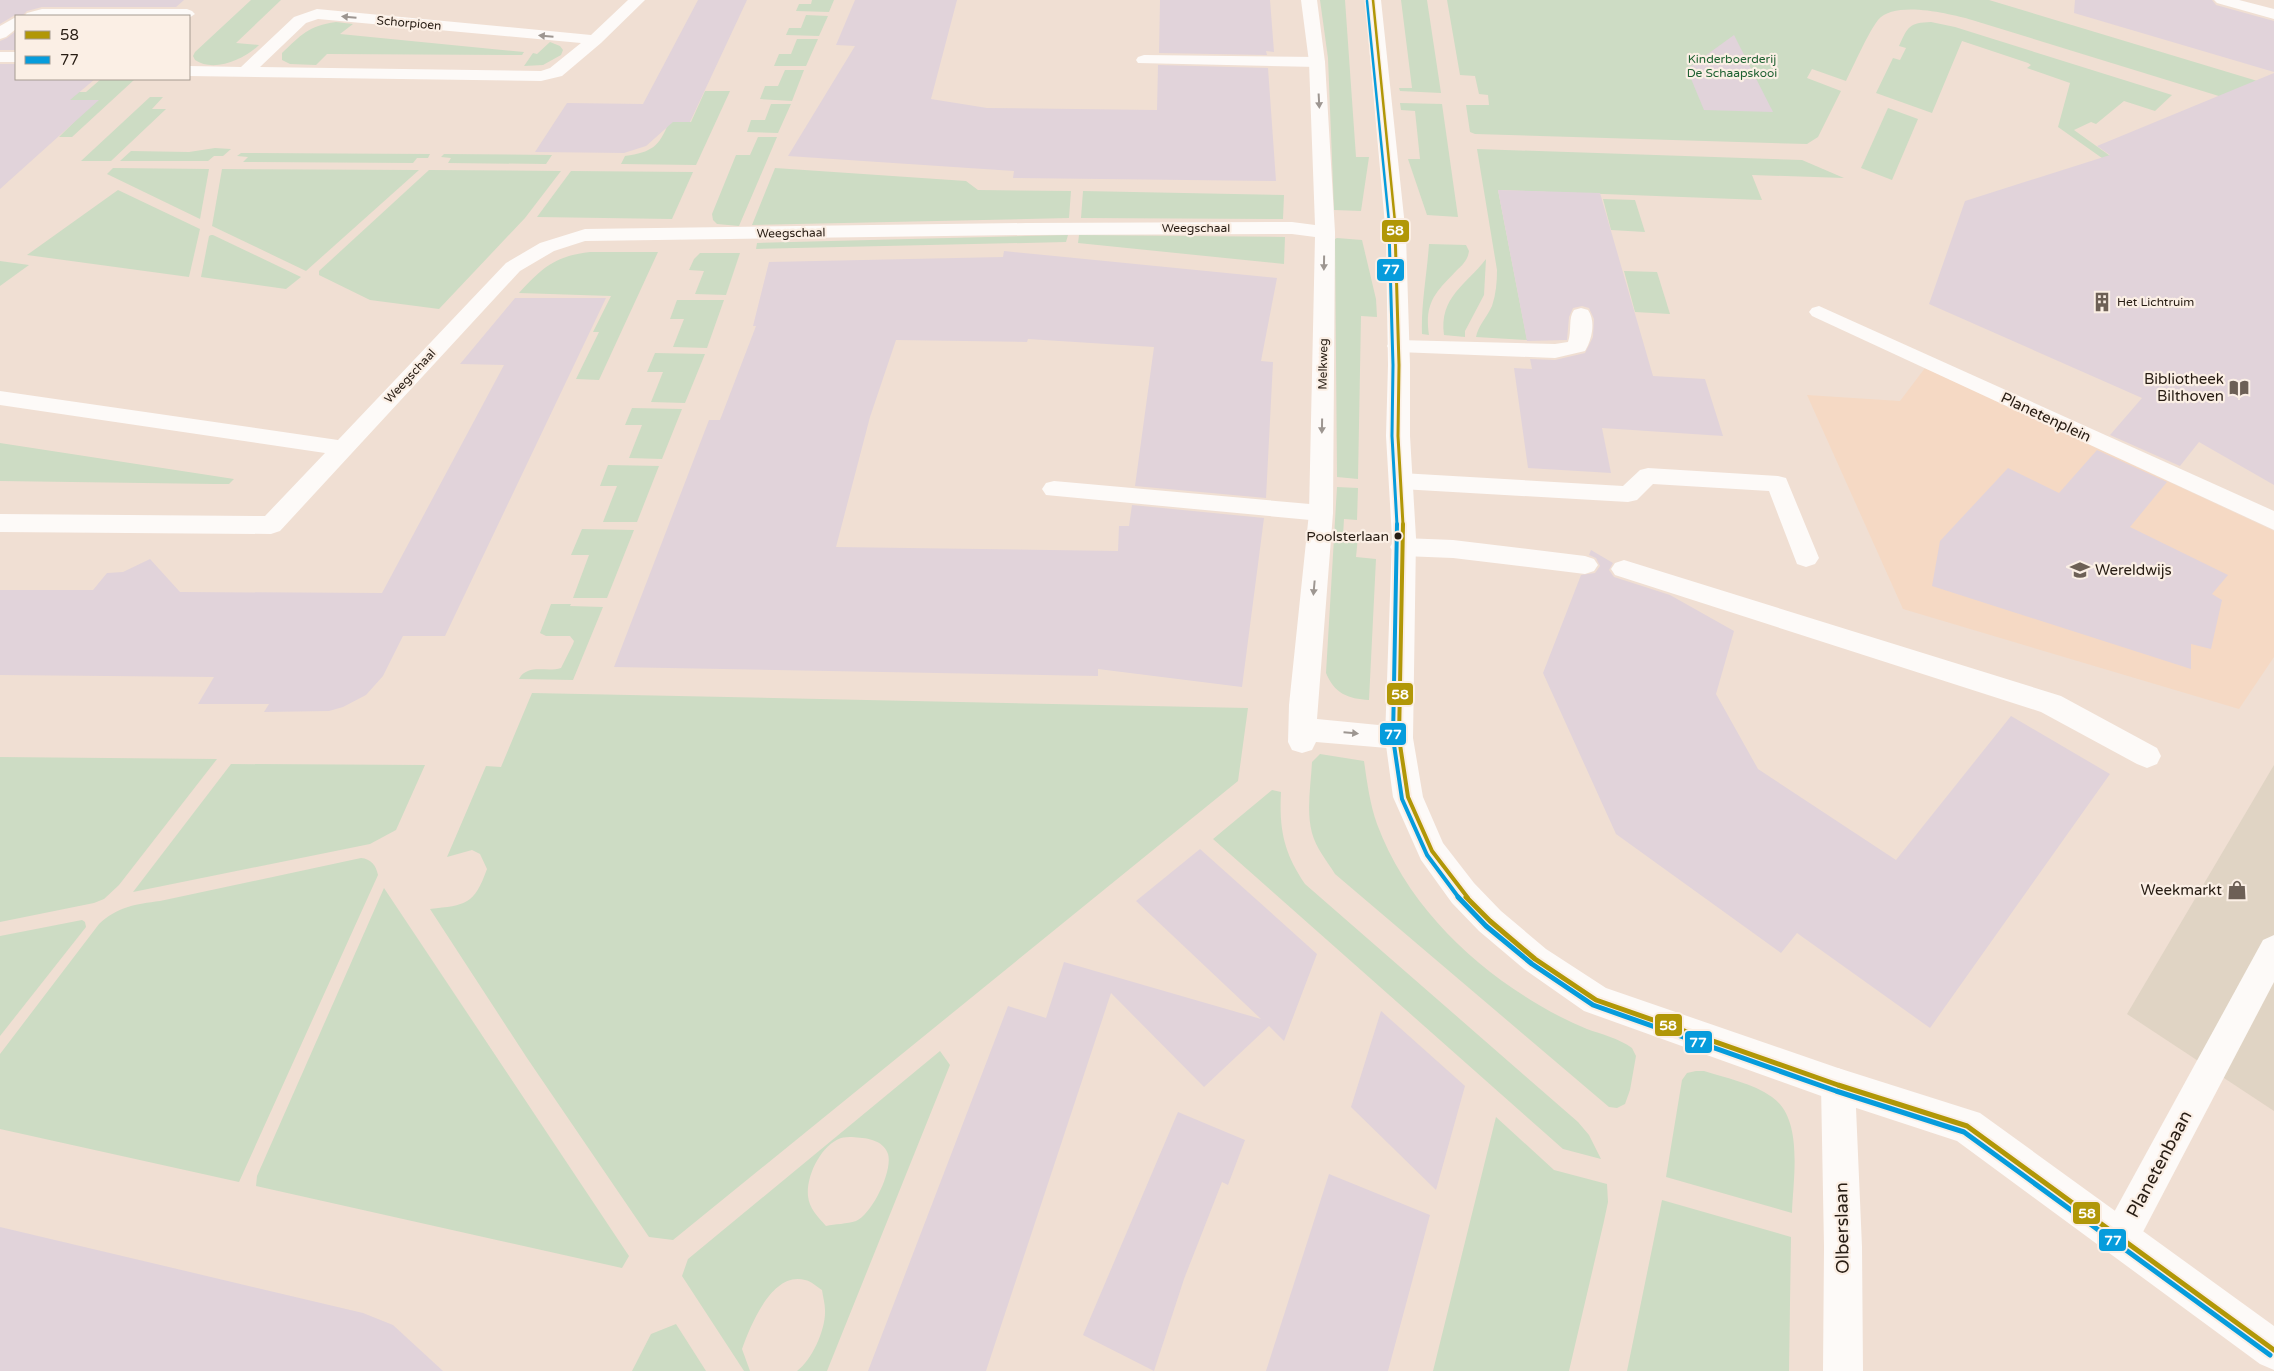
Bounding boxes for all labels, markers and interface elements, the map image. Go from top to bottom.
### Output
one-way arrow [341,13,357,21]
street label: Schorpioen [376,13,442,33]
legend [15,15,190,80]
text: 58 [60,26,79,44]
one-way arrow [538,32,554,40]
text: 77 [60,51,79,69]
park label: Kinderboerderij De Schaapskooi [1687,52,1777,80]
one-way arrow [1315,93,1323,109]
line badge: 58 [1381,219,1410,243]
street label: Weegschaal [1162,221,1230,235]
text: 58 [1386,222,1404,239]
street label: Weegschaal [757,225,825,241]
one-way arrow [1320,255,1328,271]
line badge: 77 [1376,258,1405,282]
text: 77 [1382,261,1400,278]
building icon: Het Lichtruim [2091,291,2113,313]
place label: Het Lichtruim [2117,295,2194,309]
street label: Melkweg [1316,338,1330,390]
street label: Weegschaal [381,346,439,406]
place label: Bibliotheek Bilthoven [2144,370,2224,405]
library icon: Bibliotheek Bilthoven [2228,377,2250,399]
street label: Planetenplein [1998,388,2094,446]
one-way arrow [1318,418,1326,434]
place label: Poolsterlaan [1306,528,1389,545]
marker: Poolsterlaan [1393,531,1403,541]
school or university icon: Wereldwijs [2069,559,2091,581]
place label: Wereldwijs [2095,561,2172,579]
one-way arrow [1310,580,1318,596]
line badge: 58 [1386,682,1414,706]
text: 58 [1391,686,1409,703]
line badge: 77 [1379,722,1407,746]
text: 77 [1384,726,1402,743]
one-way arrow [1343,729,1359,737]
shop icon: Weekmarkt [2226,879,2248,901]
place label: Weekmarkt [2141,881,2222,899]
line badge: 58 [1654,1013,1683,1037]
text: 58 [1659,1017,1677,1034]
line badge: 77 [1684,1030,1713,1054]
text: 77 [1689,1034,1707,1051]
street label: Planetenbaan [2122,1107,2196,1221]
street label: Olberslaan [1830,1182,1854,1274]
line badge: 58 [2072,1201,2101,1225]
text: 58 [2078,1205,2096,1222]
line badge: 77 [2098,1228,2127,1252]
text: 77 [2104,1232,2122,1249]

